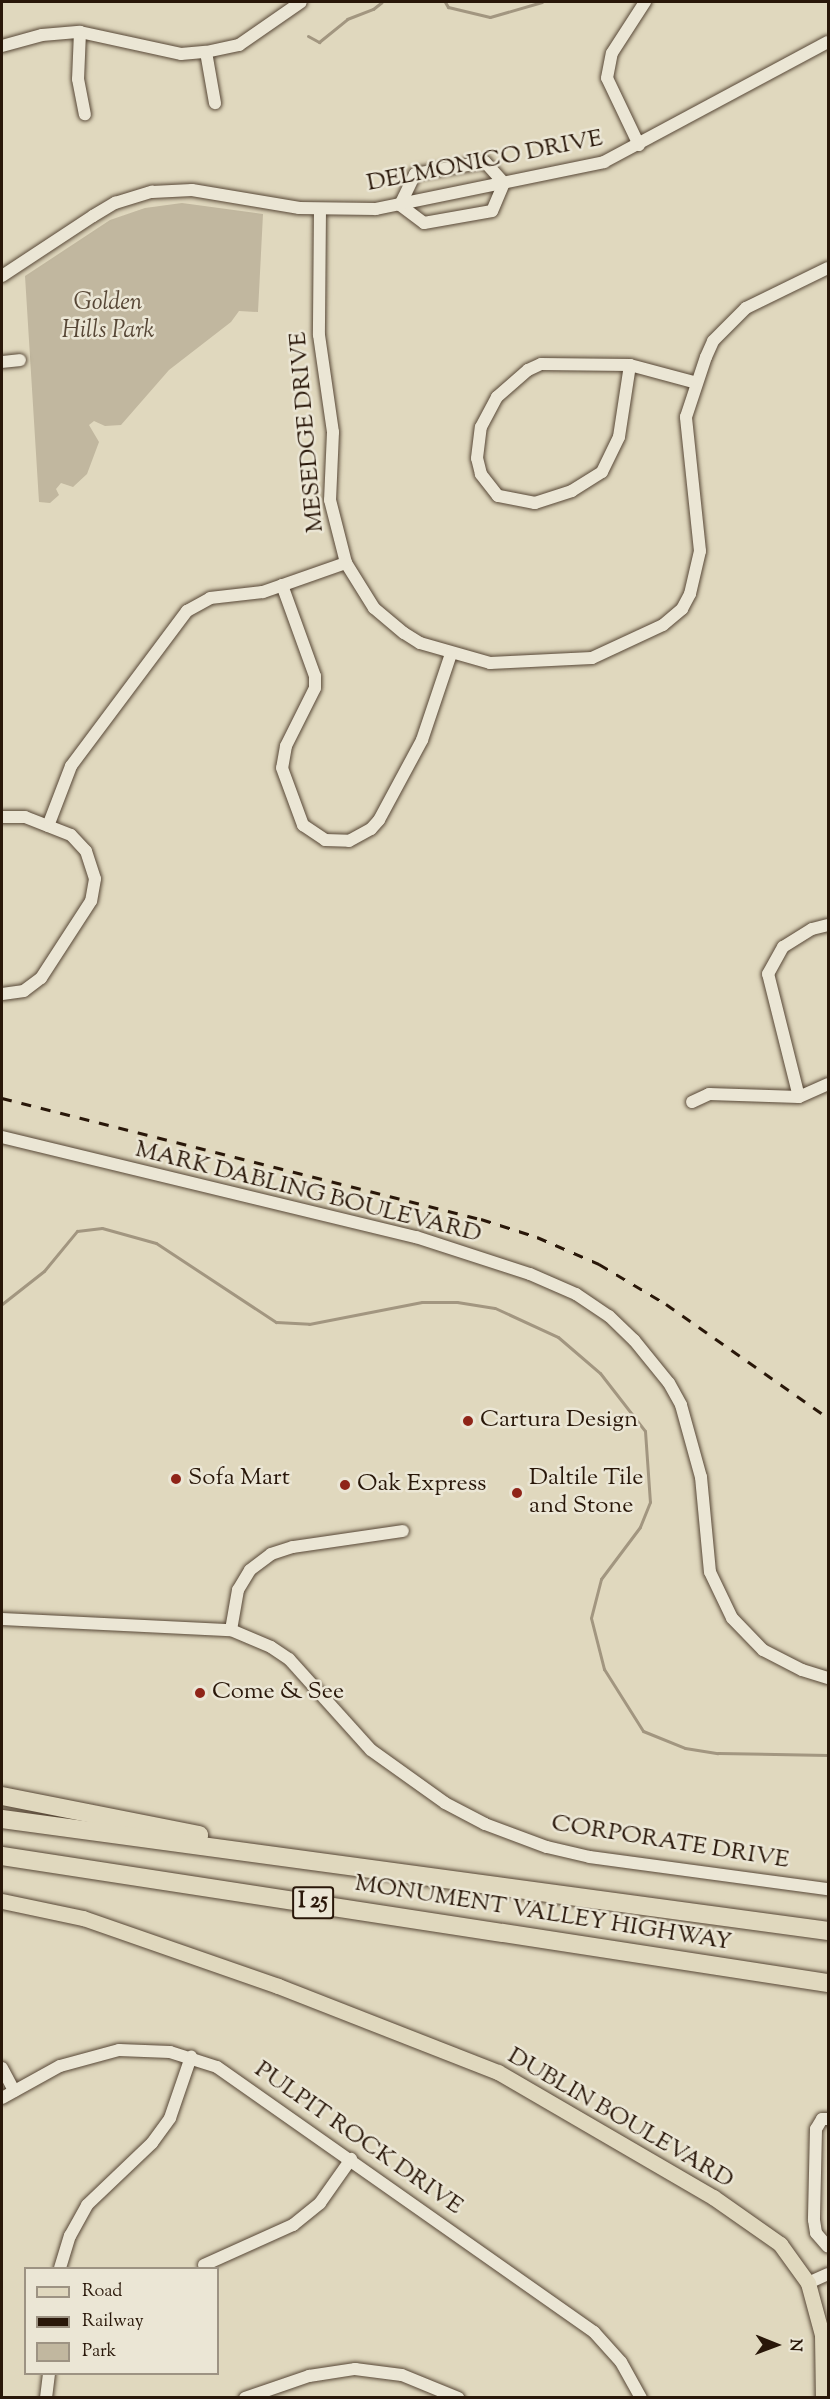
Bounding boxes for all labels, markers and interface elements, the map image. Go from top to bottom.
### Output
street label: DELMONICO DRIVE [365,125,605,199]
park label: Golden Hills Park [62,290,154,346]
street label: MESEDGE DRIVE [285,330,331,534]
street label: MARK DABLING BOULEVARD [132,1136,484,1250]
place label: Cartura Design [480,1407,638,1435]
marker: Cartura Design [461,1414,475,1428]
place label: Sofa Mart [188,1465,290,1493]
place label: Daltile Tile and Stone [529,1465,643,1521]
place label: Oak Express [357,1471,487,1499]
marker: Sofa Mart [169,1472,183,1486]
marker: Oak Express [338,1478,352,1492]
marker: Daltile Tile and Stone [510,1486,524,1500]
place label: Come & See [212,1679,344,1707]
marker: Come & See [193,1686,207,1700]
street label: CORPORATE DRIVE [549,1810,791,1876]
street label: MONUMENT VALLEY HIGHWAY [353,1870,733,1958]
road number: I 25 [292,1884,334,1922]
street label: DUBLIN BOULEVARD [502,2043,738,2195]
street label: PULPIT ROCK DRIVE [248,2056,468,2222]
legend [24,2267,219,2375]
text: Road [82,2279,122,2305]
text: Railway [82,2309,144,2335]
north arrow [746,2315,806,2375]
text: Park [82,2339,116,2365]
text: N [783,2339,806,2352]

